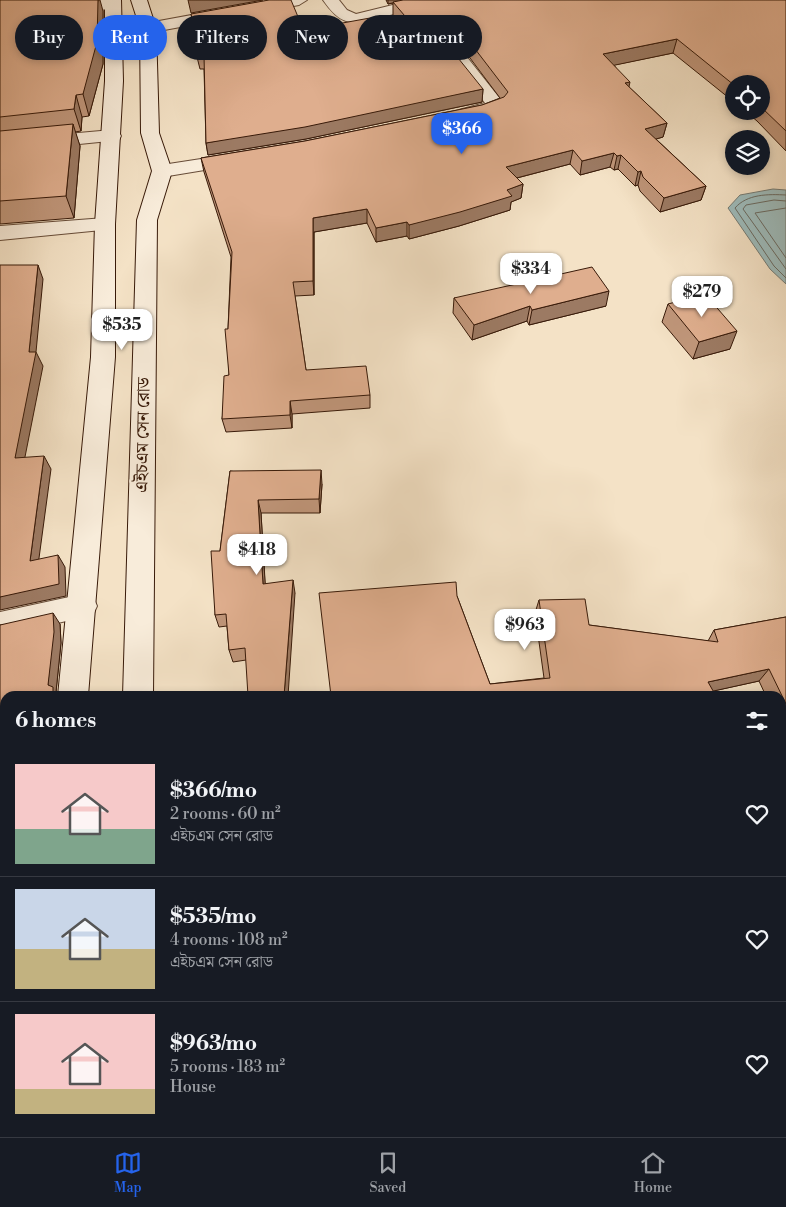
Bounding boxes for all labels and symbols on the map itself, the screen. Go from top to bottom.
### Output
pin: $366 [432,112,492,155]
pin: $334 [501,252,561,295]
pin: $279 [672,276,732,318]
pin: $535 [92,308,152,351]
street label: এইচএম সেন রোড [130,376,156,493]
pin: $418 [227,534,287,576]
pin: $963 [495,608,555,651]

